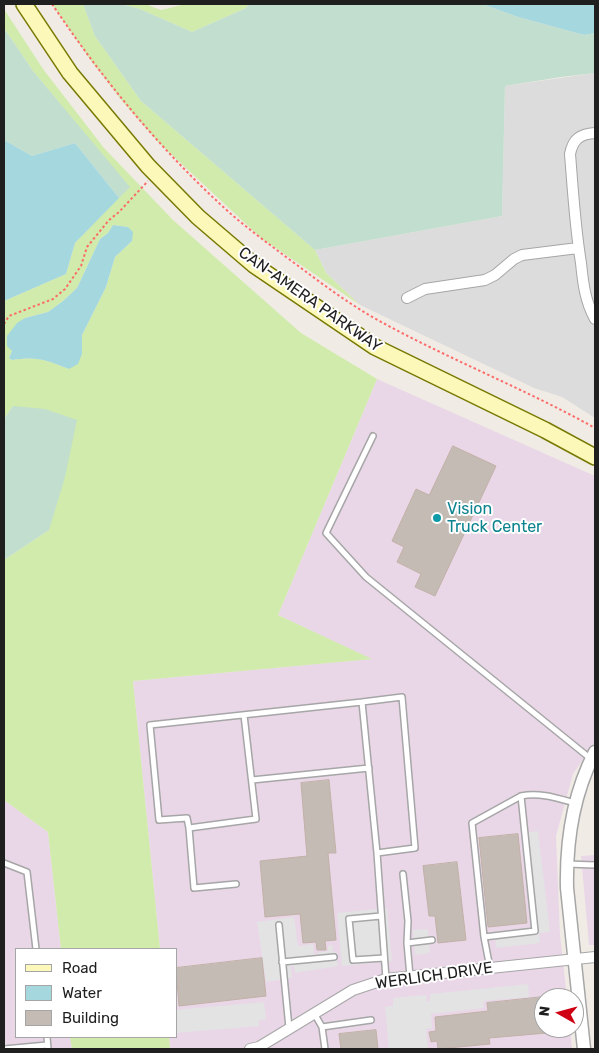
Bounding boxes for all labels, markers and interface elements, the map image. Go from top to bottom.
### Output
street label: CAN-AMERA PARKWAY [235,243,385,357]
place label: Vision Truck Center [447,499,542,537]
marker: Vision Truck Center [431,512,443,524]
legend [15,948,178,1038]
street label: WERLICH DRIVE [374,958,494,994]
text: Road [62,959,98,977]
text: Water [62,984,102,1002]
north arrow [534,988,584,1038]
text: N [536,1005,554,1017]
text: Building [62,1009,119,1027]

